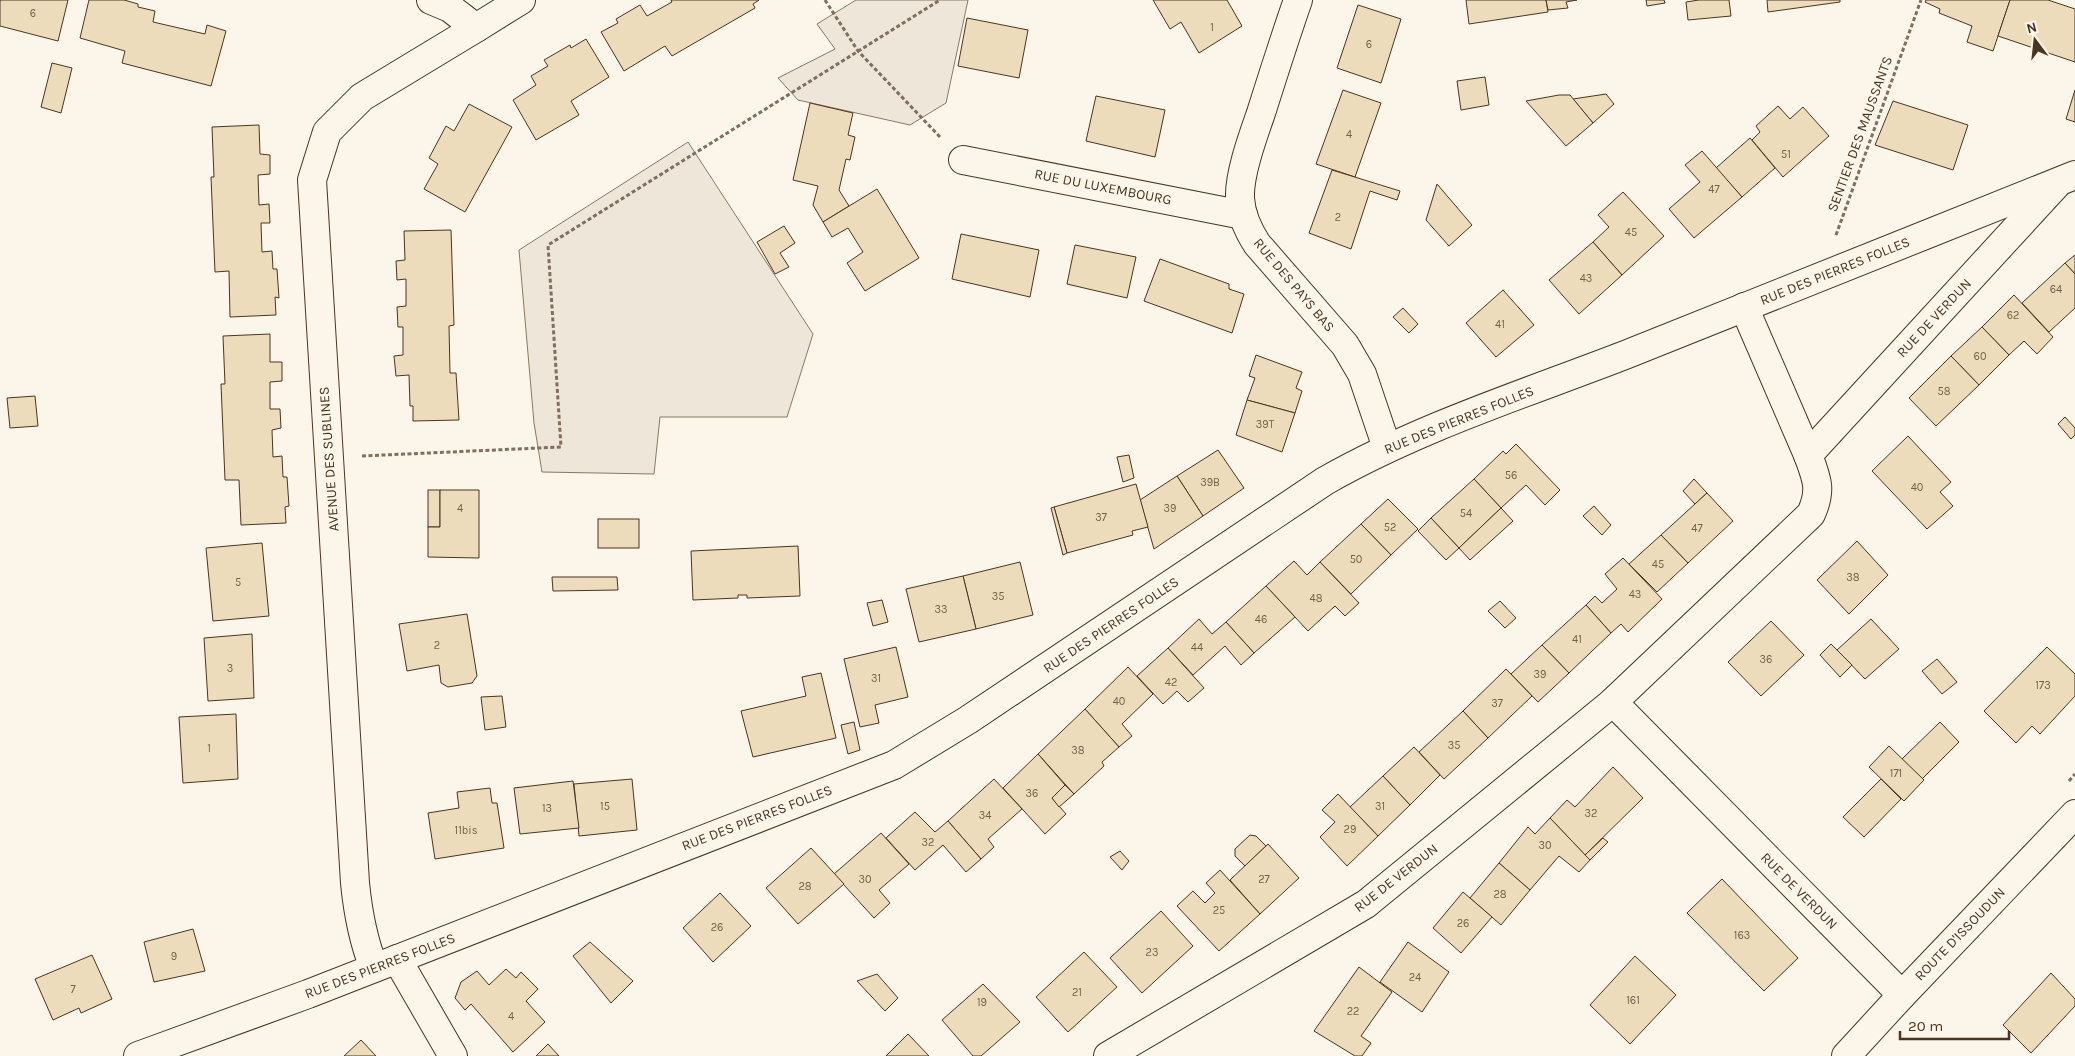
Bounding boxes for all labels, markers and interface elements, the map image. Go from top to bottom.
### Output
house number: 6 [30,7,36,20]
north arrow [2010,15,2060,65]
text: N [2025,18,2039,37]
house number: 1 [1210,21,1214,34]
house number: 6 [1366,38,1372,51]
street label: SENTIER DES MAUSSANTS [1824,54,1896,214]
house number: 4 [1346,128,1352,141]
house number: 51 [1781,148,1791,161]
street label: RUE DU LUXEMBOURG [1033,165,1173,209]
house number: 47 [1708,183,1720,196]
house number: 2 [1335,211,1341,224]
house number: 45 [1625,226,1637,239]
street label: RUE DES PIERRES FOLLES [1758,233,1912,309]
street label: RUE DES PAYS BAS [1250,235,1338,335]
house number: 43 [1580,272,1592,285]
street label: RUE DE VERDUN [1893,275,1975,361]
house number: 64 [2050,283,2062,296]
house number: 62 [2007,309,2019,322]
house number: 41 [1495,318,1505,331]
house number: 60 [1974,350,1986,363]
street label: RUE DES PIERRES FOLLES [1382,382,1536,458]
house number: 58 [1938,385,1951,398]
street label: AVENUE DES SUBLINES [315,386,343,532]
house number: 39T [1256,418,1275,431]
house number: 56 [1505,469,1517,482]
house number: 39B [1200,476,1220,489]
house number: 40 [1911,481,1923,494]
house number: 4 [457,502,463,515]
house number: 39 [1164,502,1176,515]
house number: 54 [1460,507,1472,520]
house number: 37 [1095,511,1107,524]
house number: 52 [1384,521,1396,534]
house number: 47 [1691,522,1703,535]
house number: 50 [1350,553,1362,566]
house number: 45 [1652,558,1664,571]
house number: 38 [1846,571,1860,584]
street label: RUE DES PIERRES FOLLES [1040,573,1182,677]
house number: 5 [235,576,241,589]
house number: 43 [1629,588,1641,601]
house number: 35 [992,590,1004,603]
house number: 48 [1310,592,1323,605]
house number: 33 [935,603,948,616]
house number: 46 [1255,613,1267,626]
house number: 41 [1572,633,1582,646]
house number: 2 [434,639,440,652]
house number: 44 [1191,641,1203,654]
house number: 36 [1760,653,1772,666]
house number: 3 [227,662,233,675]
house number: 39 [1534,668,1546,681]
house number: 31 [871,672,881,685]
house number: 42 [1165,676,1177,689]
house number: 173 [2035,679,2051,692]
house number: 40 [1113,695,1125,708]
house number: 37 [1491,697,1503,710]
house number: 35 [1448,739,1460,752]
house number: 1 [207,742,211,755]
house number: 38 [1071,744,1085,757]
house number: 171 [1890,767,1902,780]
street label: RUE DES PIERRES FOLLES [679,781,835,855]
house number: 36 [1026,787,1038,800]
house number: 15 [600,800,610,813]
house number: 31 [1375,800,1385,813]
house number: 13 [542,802,552,815]
house number: 32 [1585,807,1597,820]
house number: 34 [979,809,991,822]
house number: 29 [1344,823,1356,836]
house number: 11bis [455,824,478,837]
house number: 32 [922,836,934,849]
house number: 30 [1538,839,1552,852]
street label: RUE DE VERDUN [1351,840,1441,916]
street label: RUE DE VERDUN [1757,849,1841,933]
house number: 30 [858,873,872,886]
house number: 27 [1258,873,1270,886]
house number: 28 [798,880,812,893]
street label: ROUTE D'ISSOUDUN [1911,884,2009,984]
house number: 28 [1493,888,1507,901]
house number: 25 [1213,904,1225,917]
house number: 26 [1457,917,1469,930]
house number: 26 [711,921,723,934]
street label: RUE DES PIERRES FOLLES [302,929,458,1003]
house number: 163 [1734,929,1750,942]
house number: 23 [1146,946,1158,959]
house number: 9 [171,950,177,963]
house number: 24 [1409,971,1421,984]
house number: 7 [70,983,76,996]
house number: 21 [1072,986,1082,999]
house number: 161 [1626,994,1640,1007]
house number: 19 [977,996,987,1009]
house number: 22 [1347,1005,1359,1018]
scale bar [1900,1008,2009,1040]
house number: 4 [508,1010,514,1023]
text: 20 m [1908,1017,1943,1035]

